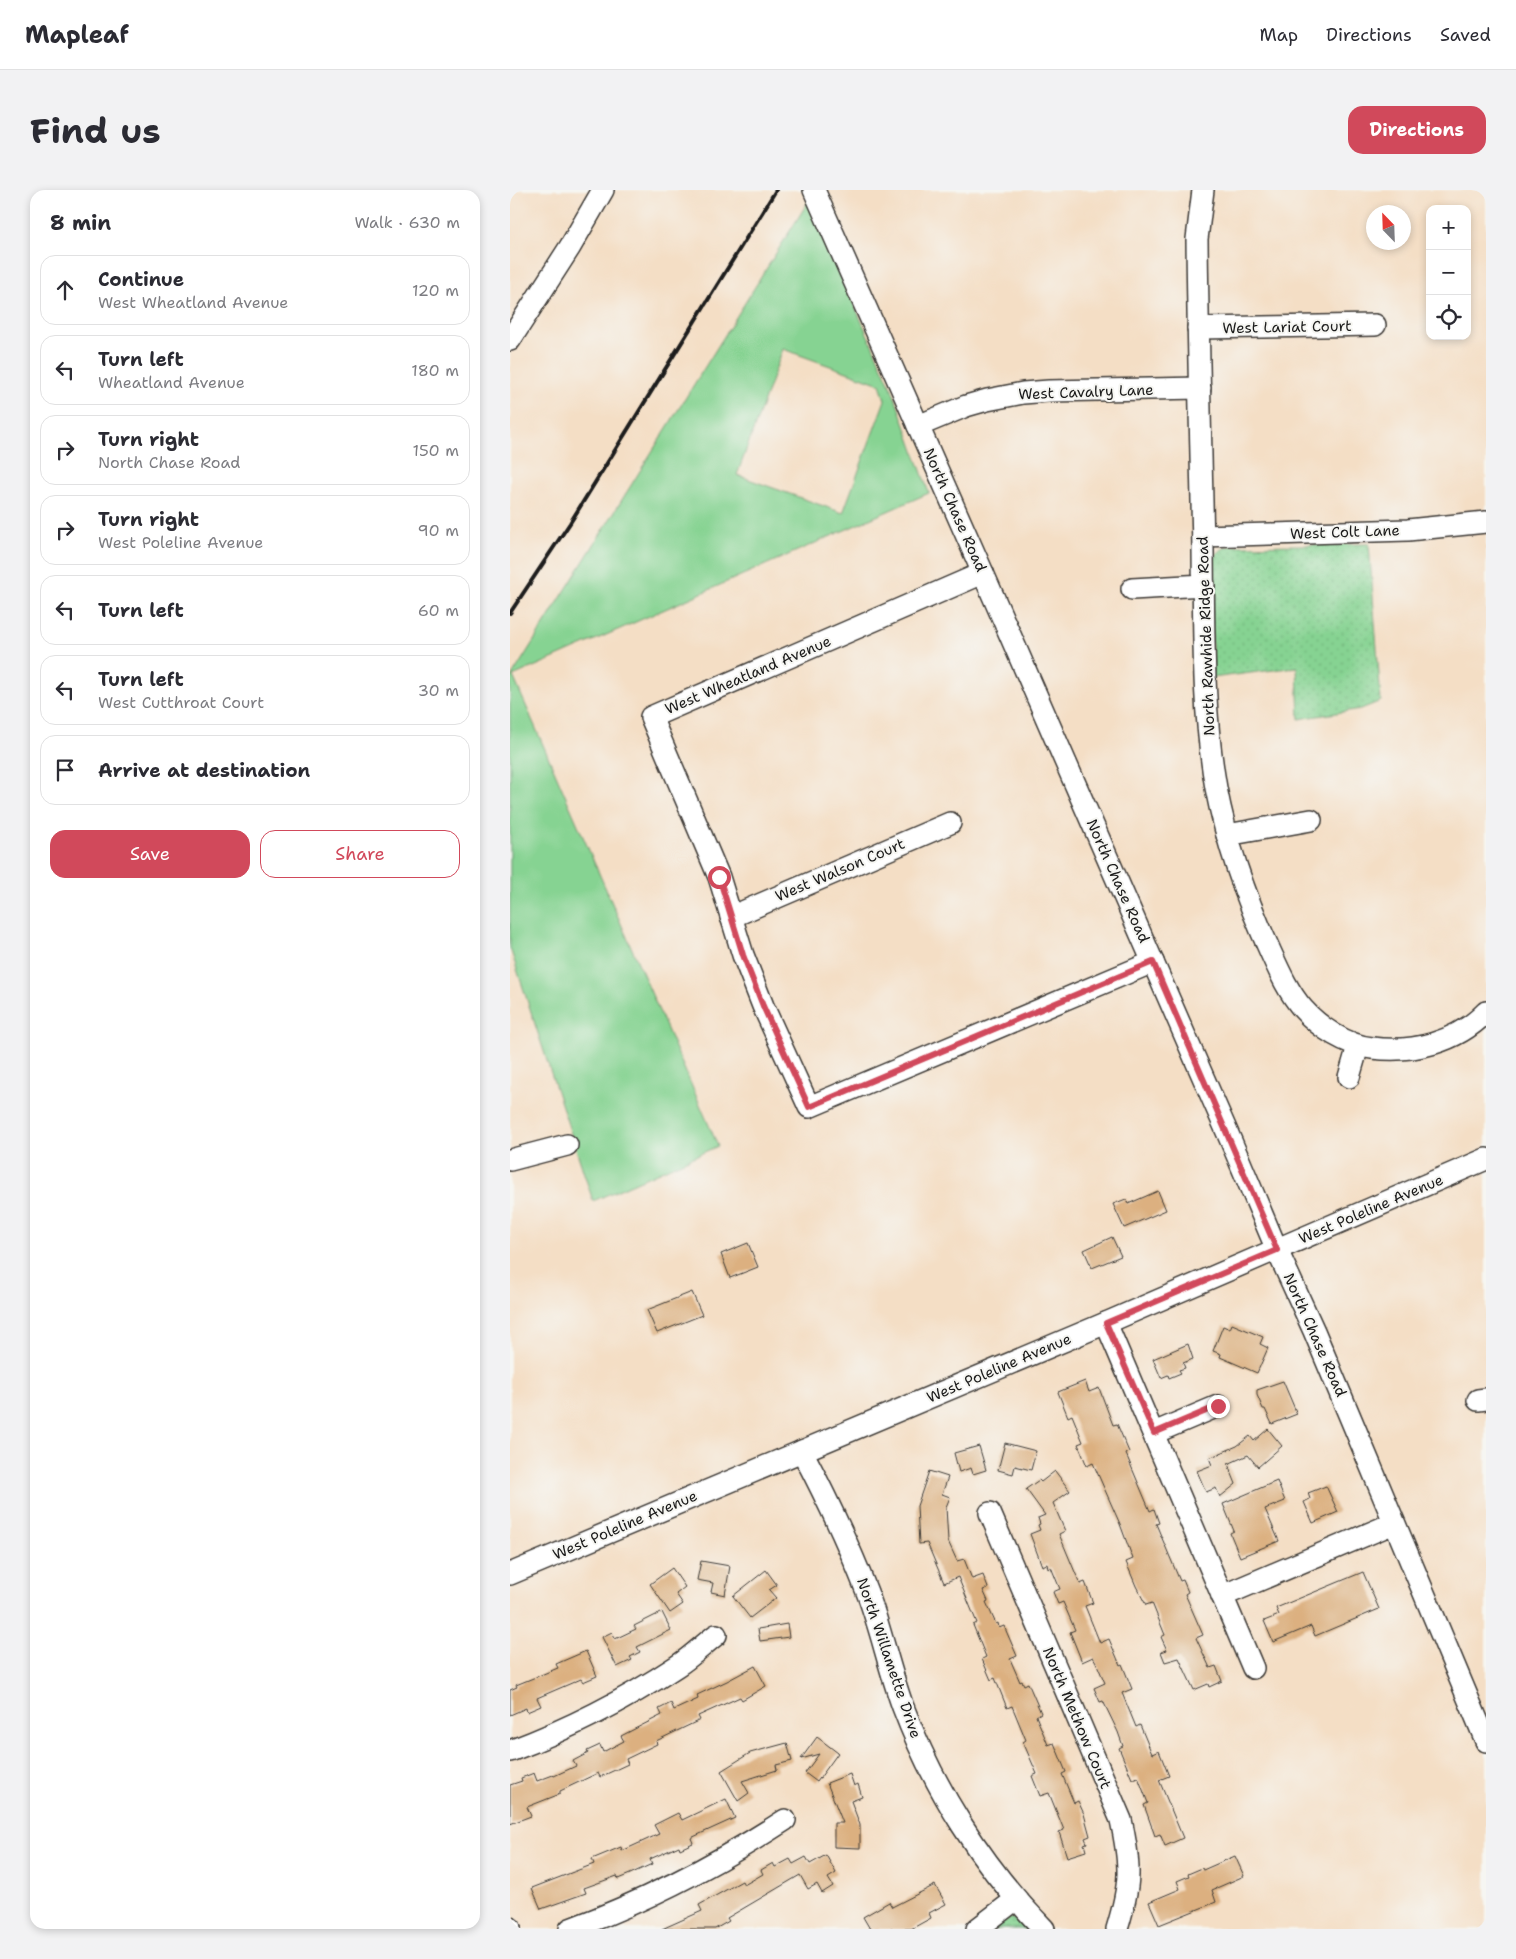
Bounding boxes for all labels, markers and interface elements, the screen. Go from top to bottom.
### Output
text: Mapleaf [25,19,129,51]
text: Map [1260,23,1298,47]
text: Directions [1326,23,1412,47]
text: Saved [1440,23,1491,47]
button: Directions [1348,106,1486,154]
text: Find us [30,107,161,154]
north arrow [1366,205,1411,250]
map controls [1426,205,1471,340]
button: + [1426,205,1471,250]
text: 8 min [50,209,111,237]
text: Walk · 630 m [354,212,460,233]
button: − [1426,250,1471,295]
text: Continue [98,267,184,292]
icon: ahead [51,276,79,304]
text: 120 m [412,280,459,301]
text: West Wheatland Avenue [98,292,288,313]
button: locate [1426,295,1471,340]
street label: West Lariat Court [1222,316,1352,338]
text: Turn left [98,347,184,372]
icon: left [51,356,79,384]
text: 180 m [411,360,459,381]
text: Wheatland Avenue [98,372,245,393]
street label: West Cavalry Lane [1018,380,1154,404]
text: Turn right [98,427,199,452]
icon: right [51,436,79,464]
text: 150 m [412,440,459,461]
street label: North Chase Road [919,445,991,576]
text: North Chase Road [98,452,240,473]
text: Turn right [98,507,199,532]
icon: right [51,516,79,544]
text: 90 m [418,520,459,541]
street label: West Colt Lane [1290,520,1400,544]
text: West Poleline Avenue [98,532,263,553]
street label: North Rawhide Ridge Road [1193,535,1219,736]
icon: left [51,596,79,624]
text: Turn left [98,598,184,623]
text: 60 m [418,600,459,621]
street label: West Wheatland Avenue [662,631,834,719]
text: Turn left [98,667,184,692]
icon: left [51,676,79,704]
text: 30 m [418,680,459,701]
text: West Cutthroat Court [98,692,264,713]
icon: arrive [51,756,79,784]
text: Arrive at destination [98,758,310,783]
street label: North Chase Road [1082,816,1154,947]
button: Save [50,830,250,878]
button: Share [260,830,460,878]
street label: West Walson Court [772,834,908,906]
route start [708,866,731,889]
street label: West Poleline Avenue [1296,1170,1446,1248]
street label: North Chase Road [1279,1270,1351,1401]
street label: West Poleline Avenue [924,1329,1074,1407]
route end [1207,1395,1230,1418]
street label: West Poleline Avenue [550,1486,700,1564]
street label: North Willamette Drive [852,1575,926,1741]
street label: North Methow Court [1038,1644,1116,1792]

